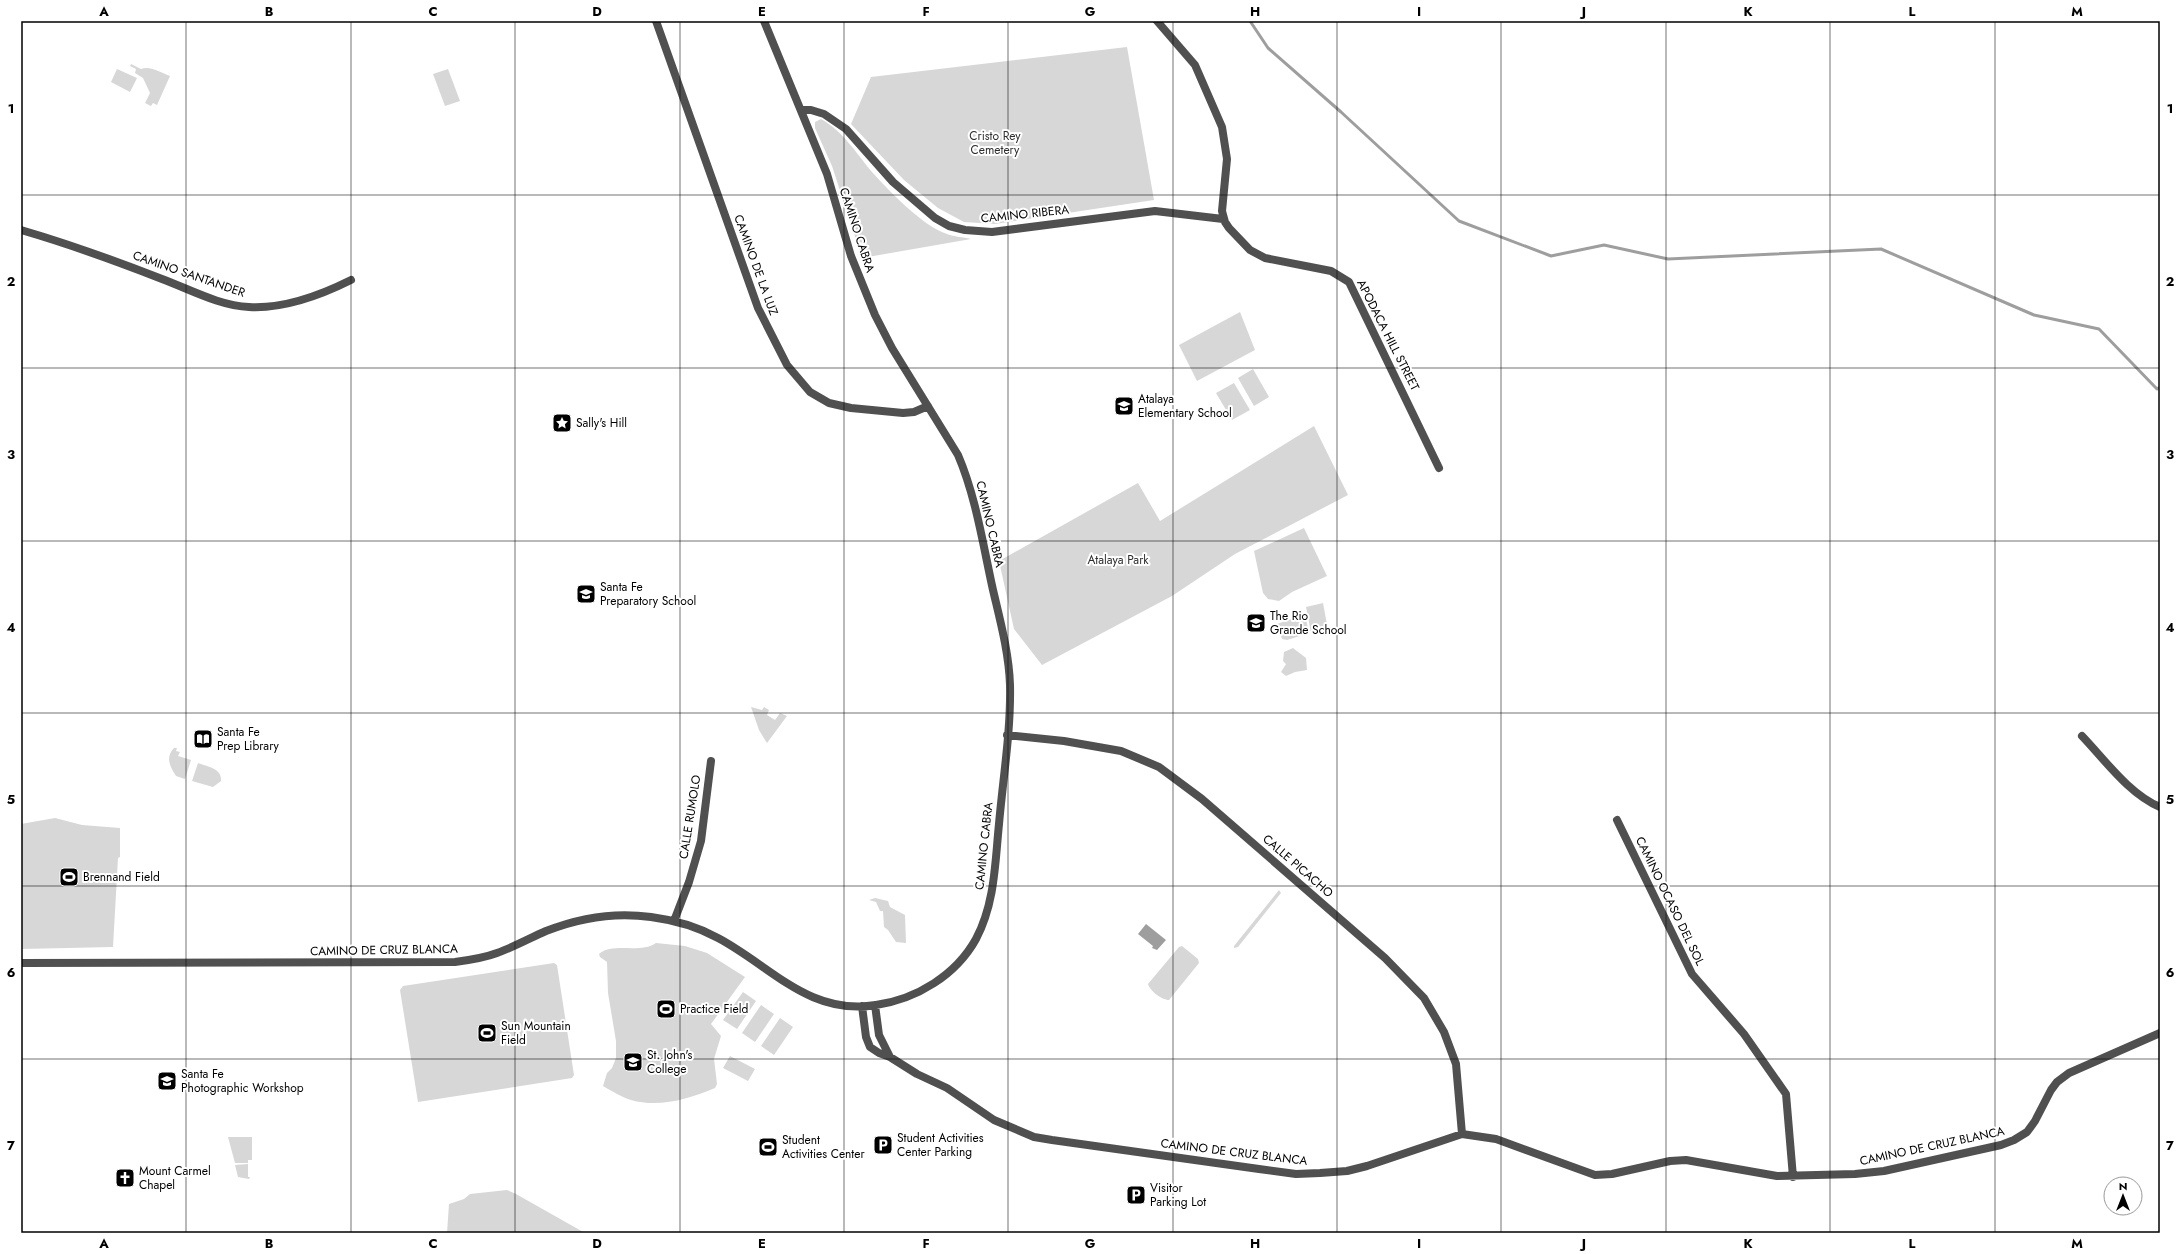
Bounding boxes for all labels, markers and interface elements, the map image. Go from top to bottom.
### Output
text: A [98,2,109,21]
text: B [265,2,274,21]
text: C [428,2,438,21]
text: D [592,2,602,21]
text: E [758,2,766,21]
text: F [922,2,930,21]
text: G [1085,2,1096,21]
text: H [1250,2,1260,21]
text: I [1417,2,1421,21]
text: J [1579,2,1586,21]
text: K [1743,2,1753,21]
text: L [1909,2,1916,21]
text: M [2071,2,2083,21]
text: 1 [8,99,14,118]
text: 1 [2167,99,2173,118]
park label: Cristo Rey Cemetery [969,127,1021,159]
street label: CAMINO CABRA [835,185,879,275]
street label: CAMINO RIBERA [980,200,1070,228]
street label: CAMINO DE LA LUZ [729,212,783,318]
street label: CAMINO SANTANDER [130,246,248,302]
text: 2 [7,272,15,291]
text: 2 [2166,272,2174,291]
street label: APODACA HILL STREET [1352,276,1424,394]
place label: Atalaya Elementary School [1138,390,1232,422]
school or university icon: Atalaya Elementary School [1113,395,1135,417]
place icon: Sally's Hill [551,412,573,434]
place label: Sally's Hill [576,414,627,432]
text: 3 [7,445,15,464]
text: 3 [2166,445,2174,464]
street label: CAMINO CABRA [971,479,1009,569]
park label: Atalaya Park [1087,551,1149,569]
place label: Santa Fe Preparatory School [600,578,696,610]
school or university icon: Santa Fe Preparatory School [575,583,597,605]
place label: The Rio Grande School [1270,607,1347,639]
school or university icon: The Rio Grande School [1245,612,1267,634]
text: 4 [6,618,16,637]
text: 4 [2165,618,2175,637]
place label: Santa Fe Prep Library [217,723,280,755]
library icon: Santa Fe Prep Library [192,728,214,750]
street label: CALLE RUMOLO [674,774,706,860]
text: 5 [7,790,15,809]
text: 5 [2166,790,2174,809]
street label: CAMINO CABRA [970,801,998,891]
street label: CALLE PICACHO [1259,830,1337,902]
street label: CAMINO OCASO DEL SOL [1631,834,1709,969]
sports icon: Brennand Field [58,866,80,888]
place label: Brennand Field [83,868,160,886]
street label: CAMINO DE CRUZ BLANCA [310,940,458,960]
text: 6 [7,963,16,982]
text: 6 [2166,963,2175,982]
sports icon: Practice Field [655,998,677,1020]
place label: Practice Field [680,1000,748,1018]
place label: Sun Mountain Field [501,1017,571,1049]
sports icon: Sun Mountain Field [476,1022,498,1044]
place label: St. John's College [647,1046,693,1078]
school or university icon: St. John's College [622,1051,644,1073]
place label: Santa Fe Photographic Workshop [181,1065,304,1097]
school or university icon: Santa Fe Photographic Workshop [156,1070,178,1092]
street label: CAMINO DE CRUZ BLANCA [1858,1122,2006,1170]
place label: Student Activities Center Parking [897,1129,984,1161]
place label: Student Activities Center [782,1131,865,1163]
parking icon: Student Activities Center Parking [872,1134,894,1156]
street label: CAMINO DE CRUZ BLANCA [1160,1134,1308,1170]
text: 7 [7,1136,15,1155]
sports icon: Student Activities Center [757,1136,779,1158]
text: 7 [2166,1136,2174,1155]
place label: Mount Carmel Chapel [139,1162,211,1194]
church icon: Mount Carmel Chapel [114,1167,136,1189]
north arrow [2103,1176,2143,1216]
text: N [2119,1178,2127,1194]
place label: Visitor Parking Lot [1150,1179,1206,1211]
parking icon: Visitor Parking Lot [1125,1184,1147,1206]
text: A [98,1234,109,1253]
text: B [265,1234,274,1253]
text: C [428,1234,438,1253]
text: D [592,1234,602,1253]
text: E [758,1234,766,1253]
text: F [922,1234,930,1253]
text: G [1085,1234,1096,1253]
text: H [1250,1234,1260,1253]
text: I [1417,1234,1421,1253]
text: J [1579,1234,1586,1253]
text: K [1743,1234,1753,1253]
text: L [1909,1234,1916,1253]
text: M [2071,1234,2083,1253]

